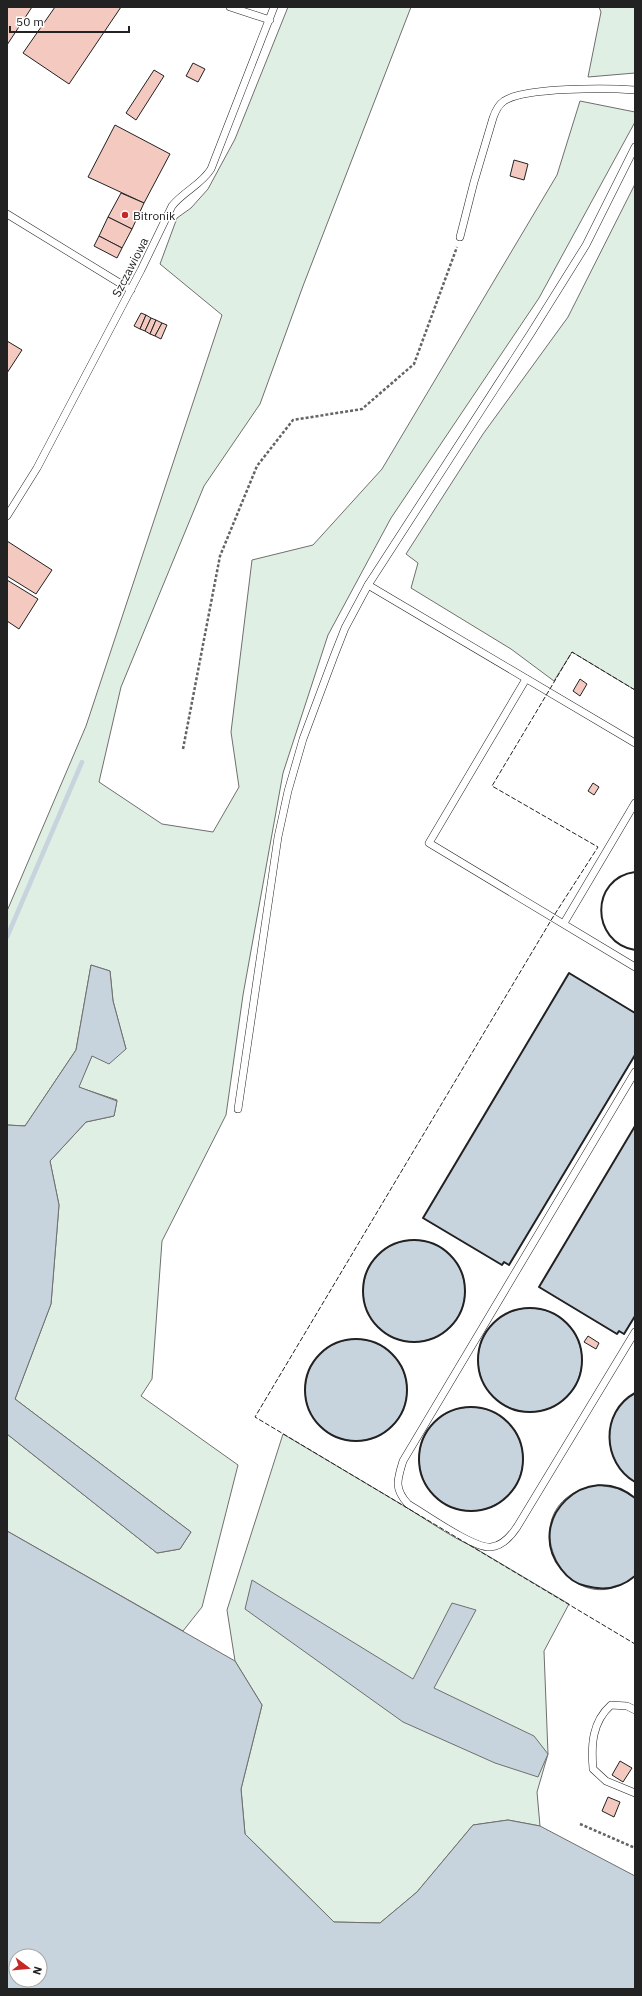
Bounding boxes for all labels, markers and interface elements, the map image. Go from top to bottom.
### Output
scale bar [10,8,129,34]
text: 50 m [16,14,44,29]
place label: Bitronik [133,208,176,223]
marker: Bitronik [120,210,130,220]
street label: Szczawiowa [109,234,152,299]
north arrow [8,1948,48,1988]
text: N [30,1965,45,1977]

